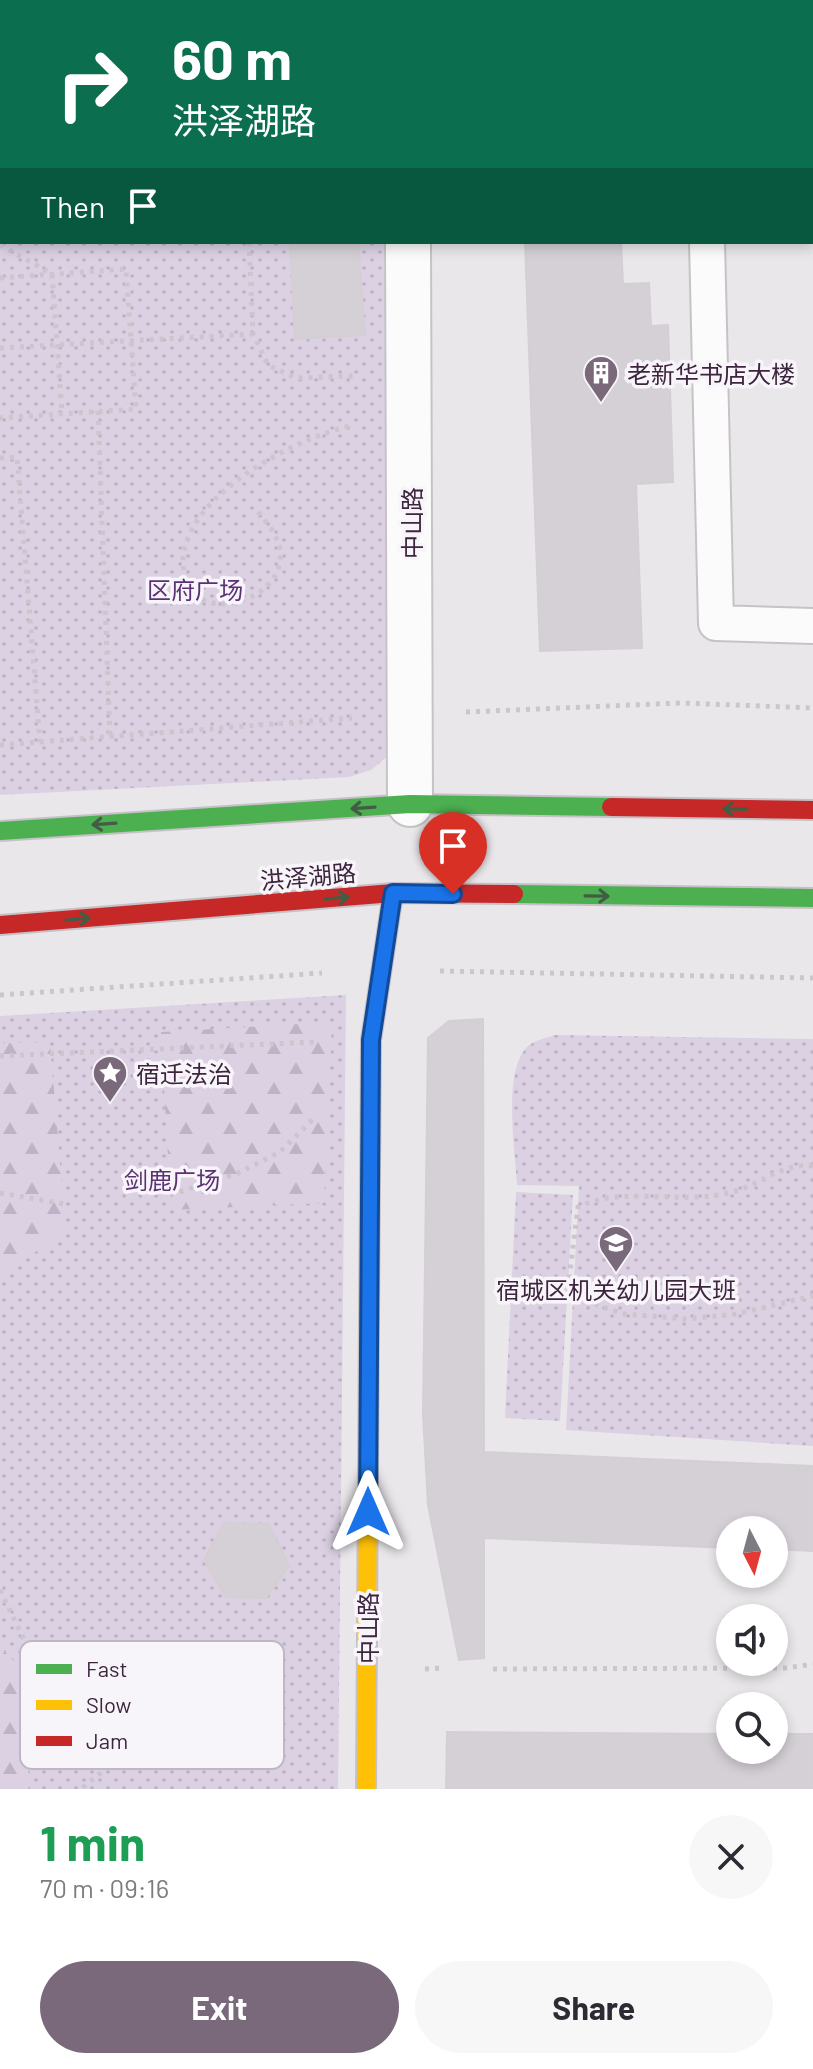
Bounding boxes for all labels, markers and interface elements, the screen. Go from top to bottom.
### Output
text: 60 m [172,24,292,91]
icon: right [40,32,144,136]
text: 洪泽湖路 [172,98,316,141]
icon: arrive [121,184,165,228]
text: Then [40,188,105,224]
building icon: 老新华书店大楼 [582,354,620,404]
place label: 老新华书店大楼 [627,359,795,388]
street label: 中山路 [397,487,426,559]
park label: 区府广场 [147,575,243,604]
one-way arrow [350,800,377,815]
one-way arrow [722,801,749,817]
pin [419,812,487,894]
one-way arrow [91,817,118,832]
icon: arrive [431,824,475,868]
street label: 洪泽湖路 [259,857,357,895]
one-way arrow [583,888,610,904]
one-way arrow [323,890,350,905]
one-way arrow [64,911,91,926]
place icon: 宿迁法治 [91,1054,129,1104]
place label: 宿迁法治 [136,1059,232,1088]
park label: 剑鹿广场 [124,1165,220,1194]
school or university icon: 宿城区机关幼儿园大班 [597,1224,635,1274]
place label: 宿城区机关幼儿园大班 [496,1275,736,1304]
position arrow [326,1470,410,1554]
north arrow [716,1516,788,1588]
map controls [716,1516,788,1764]
street label: 中山路 [353,1592,382,1664]
button: sound [716,1604,788,1676]
legend [20,1641,284,1769]
text: Fast [86,1655,128,1681]
text: Slow [86,1691,131,1717]
button: search [716,1692,788,1764]
text: Jam [86,1727,128,1753]
text: 1 min [40,1813,145,1871]
button: close [689,1815,773,1899]
text: 70 m · 09:16 [40,1872,169,1903]
button: Exit [40,1961,399,2053]
button: Share [415,1961,773,2053]

